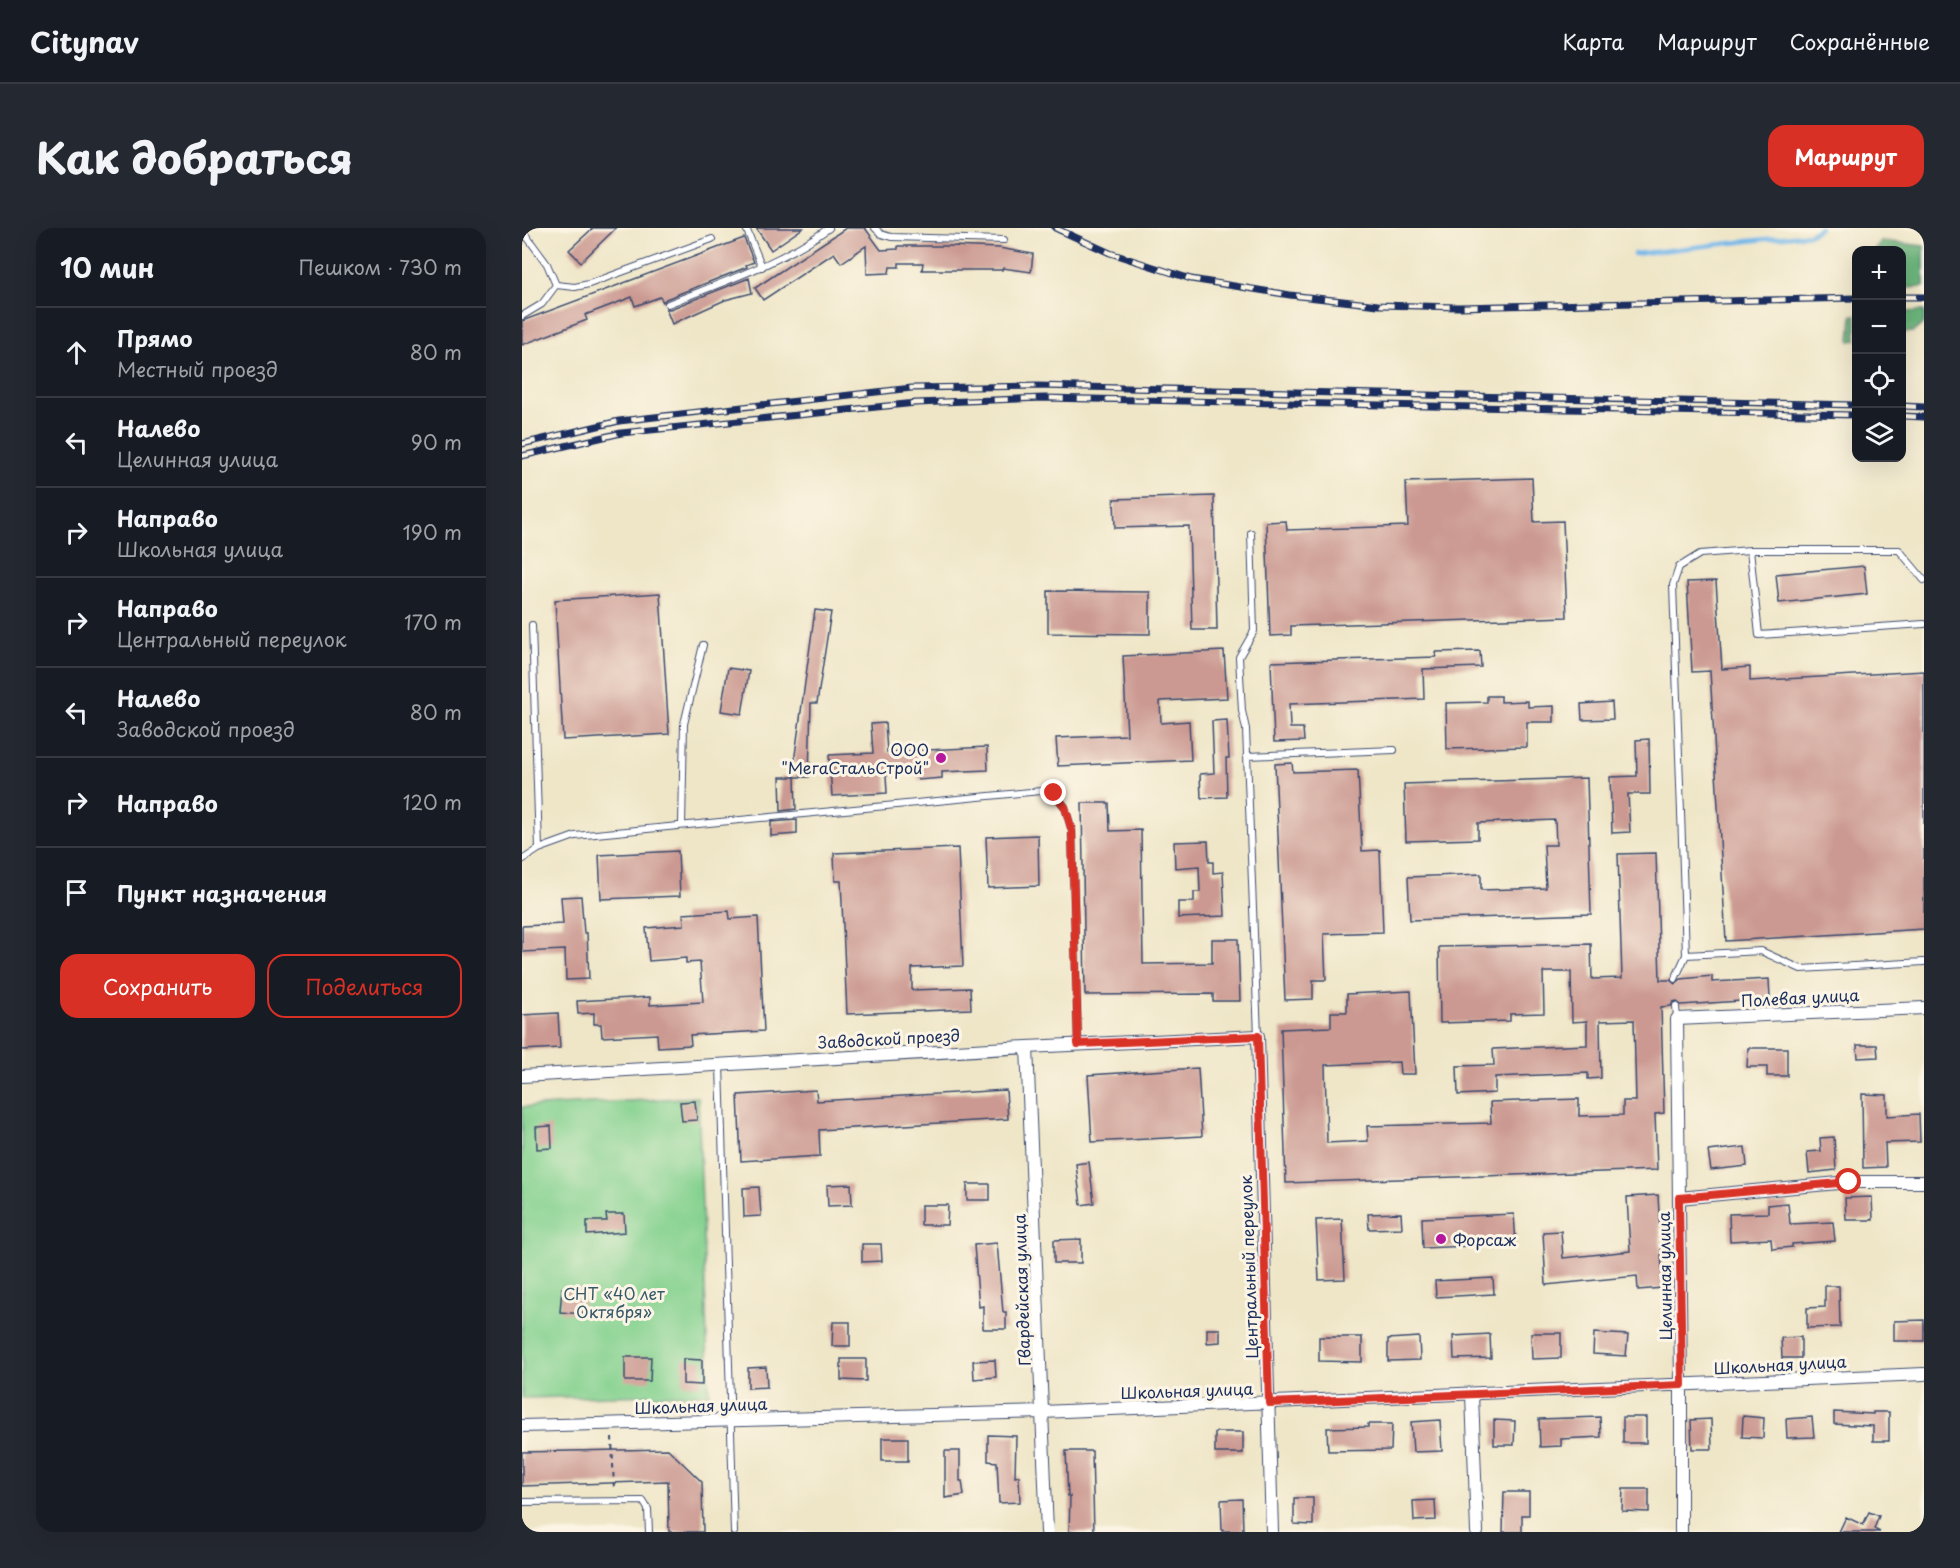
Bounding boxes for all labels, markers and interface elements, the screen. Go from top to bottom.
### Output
text: Citynav [30,20,139,63]
text: Карта [1563,25,1624,57]
text: Маршрут [1657,25,1757,57]
text: Сохранённые [1790,25,1930,57]
text: Как добраться [36,125,353,188]
button: Маршрут [1768,125,1924,187]
map controls [1852,246,1906,462]
button: + [1852,246,1906,300]
text: 10 мин [60,248,155,287]
text: Пешком · 730 m [299,252,462,282]
button: − [1852,300,1906,354]
text: Прямо [117,321,192,354]
icon: ahead [60,336,93,369]
text: 80 m [410,337,462,367]
text: Местный проезд [117,354,278,384]
button: locate [1852,354,1906,408]
button: layers [1852,408,1906,462]
text: Налево [117,411,200,444]
icon: left [60,426,93,459]
text: 90 m [411,427,462,457]
text: Целинная улица [117,444,278,474]
text: Направо [117,501,218,534]
icon: right [60,516,93,549]
text: 190 m [403,517,462,547]
text: Школьная улица [117,534,283,564]
text: Направо [117,591,218,624]
icon: right [60,606,93,639]
text: 170 m [404,607,462,637]
text: Центральный переулок [117,624,347,654]
text: Налево [117,681,200,714]
icon: left [60,696,93,729]
text: 80 m [410,697,462,727]
text: Заводской проезд [117,714,295,744]
place label: ООО "МегаСтальСтрой" [781,737,929,779]
marker: ООО "МегаСтальСтрой" [934,751,948,765]
route end [1040,779,1066,805]
icon: right [60,786,93,819]
text: Направо [117,786,218,819]
text: 120 m [403,787,462,817]
icon: arrive [60,876,93,909]
text: Пункт назначения [117,876,327,909]
button: Сохранить [60,954,255,1018]
button: Поделиться [267,954,462,1018]
street label: Полевая улица [1740,982,1860,1012]
street label: Заводской проезд [817,1022,961,1054]
route start [1835,1168,1861,1194]
street label: Центральный переулок [1233,1174,1263,1359]
street label: Целинная улица [1651,1211,1677,1341]
street label: Гвардейская улица [1006,1214,1036,1366]
place label: Форсаж [1453,1227,1516,1251]
marker: Форсаж [1434,1232,1448,1246]
park label: СНТ «40 лет Октября» [563,1281,665,1323]
street label: Школьная улица [1713,1349,1847,1379]
street label: Школьная улица [1120,1376,1254,1404]
street label: Школьная улица [634,1391,768,1419]

